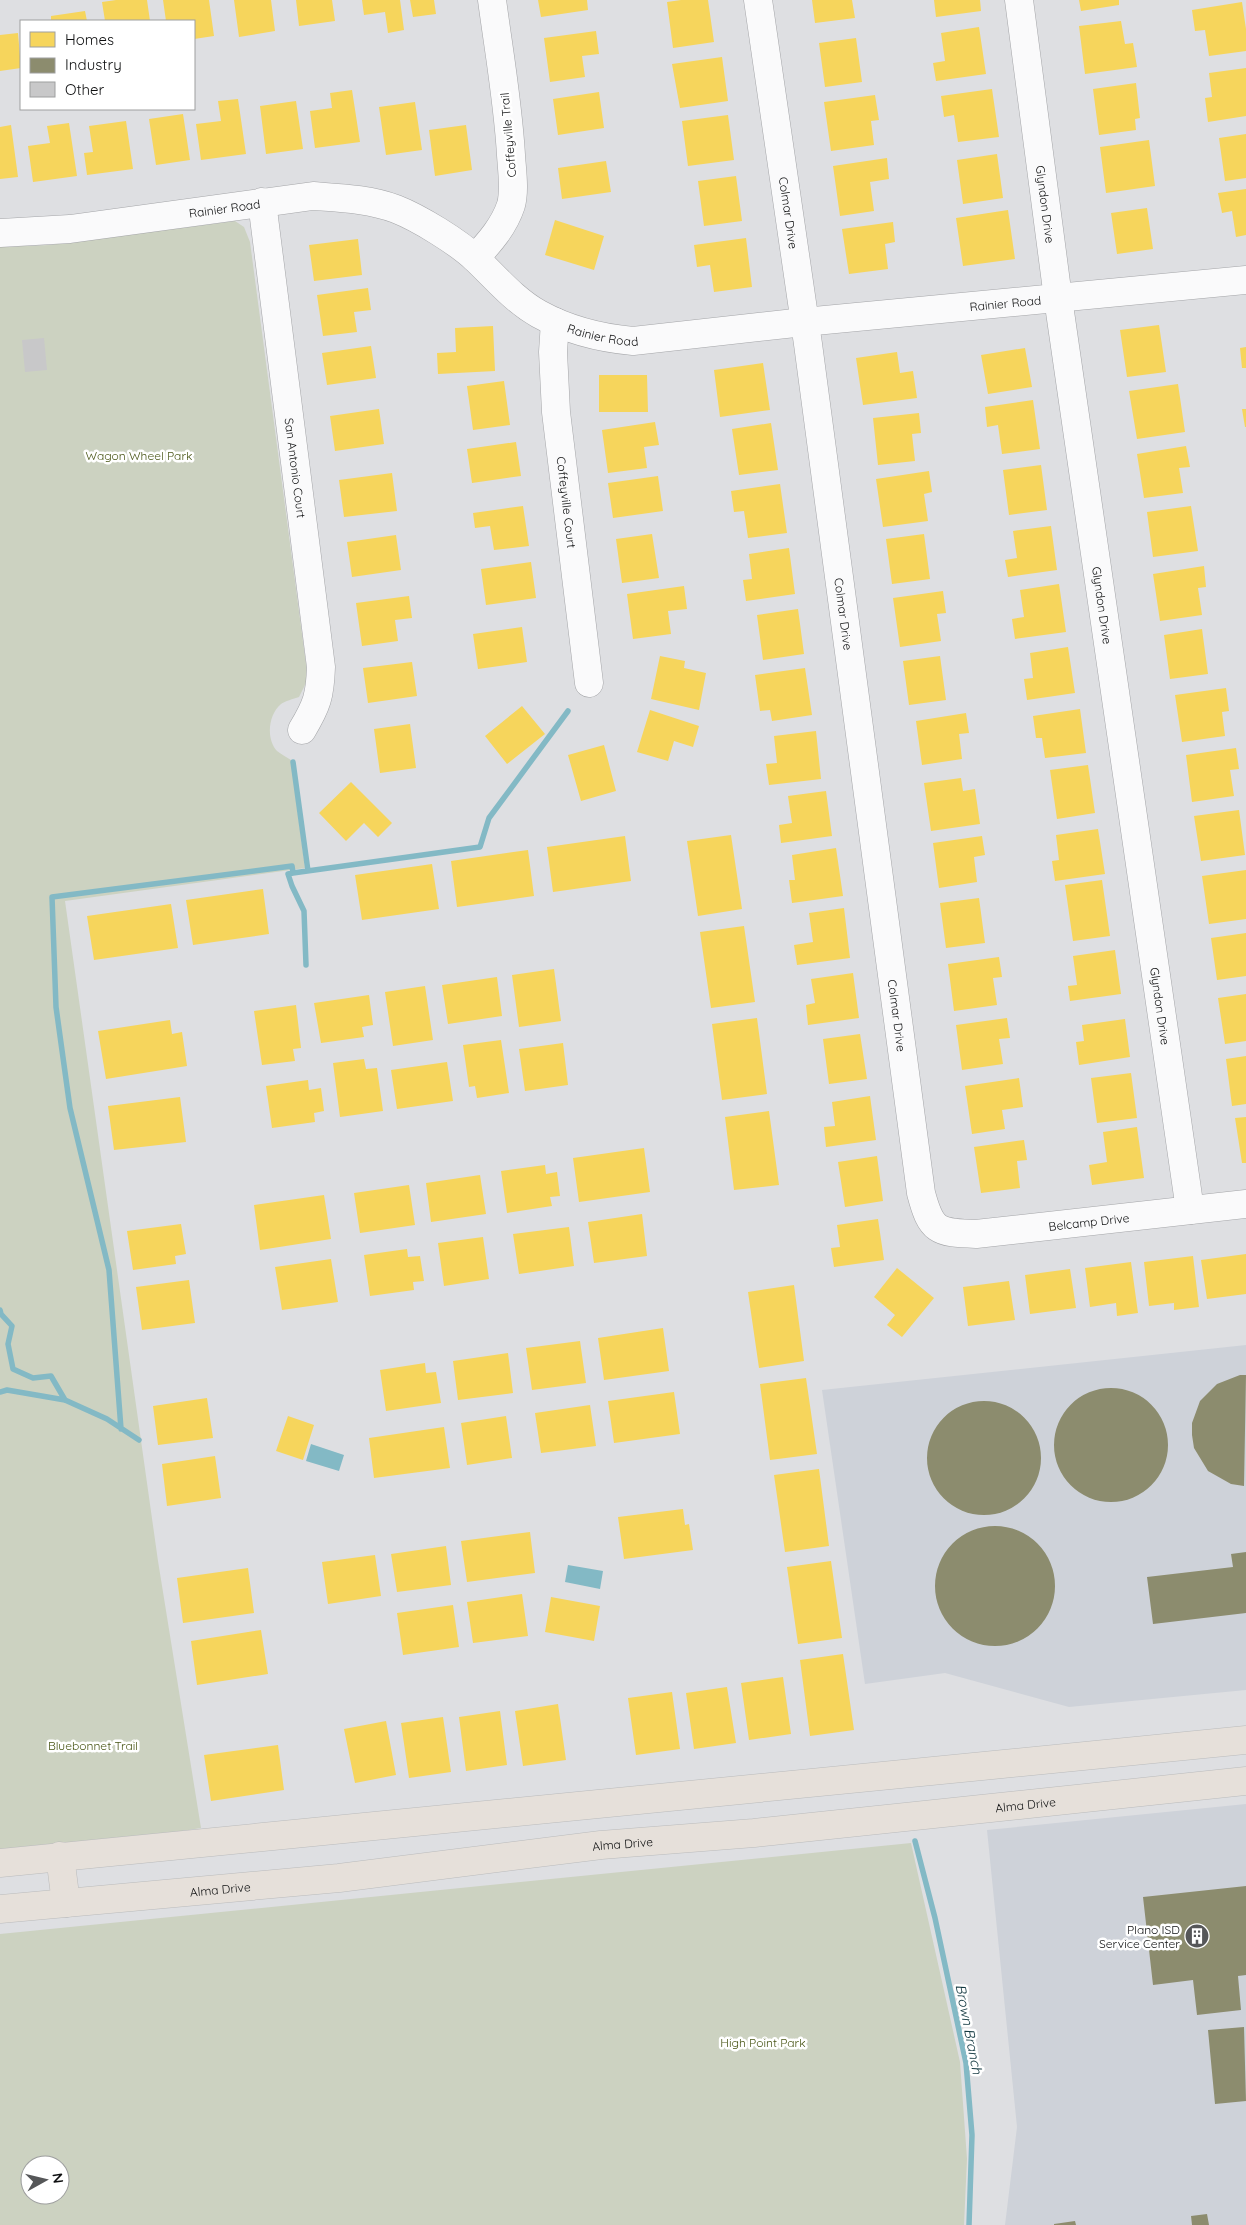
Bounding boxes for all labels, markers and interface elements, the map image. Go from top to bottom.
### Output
legend [20,20,195,110]
text: Homes [65,30,114,49]
text: Industry [65,55,122,74]
text: Other [65,80,105,99]
street label: Coffeyville Trail [497,92,519,178]
street label: Glyndon Drive [1033,164,1058,244]
street label: Colmar Drive [776,176,802,250]
street label: Rainier Road [188,196,261,220]
street label: Rainier Road [969,292,1042,314]
street label: Rainier Road [565,320,639,349]
street label: San Antonio Court [282,417,310,519]
park label: Wagon Wheel Park [86,448,192,463]
street label: Coffeyville Court [554,455,580,549]
street label: Glyndon Drive [1089,565,1116,645]
street label: Colmar Drive [832,577,856,651]
street label: Glyndon Drive [1147,966,1174,1046]
street label: Colmar Drive [885,978,910,1053]
street label: Belcamp Drive [1048,1209,1130,1233]
park label: Bluebonnet Trail [48,1738,138,1753]
street label: Alma Drive [994,1794,1057,1815]
street label: Alma Drive [591,1833,654,1854]
street label: Alma Drive [189,1879,251,1899]
place label: Plano ISD Service Center [1099,1922,1180,1951]
building icon: Plano ISD Service Center [1184,1923,1210,1949]
water label: Brown Branch [951,1983,987,2077]
park label: High Point Park [720,2035,806,2050]
north arrow [20,2155,70,2205]
text: N [48,2172,68,2185]

